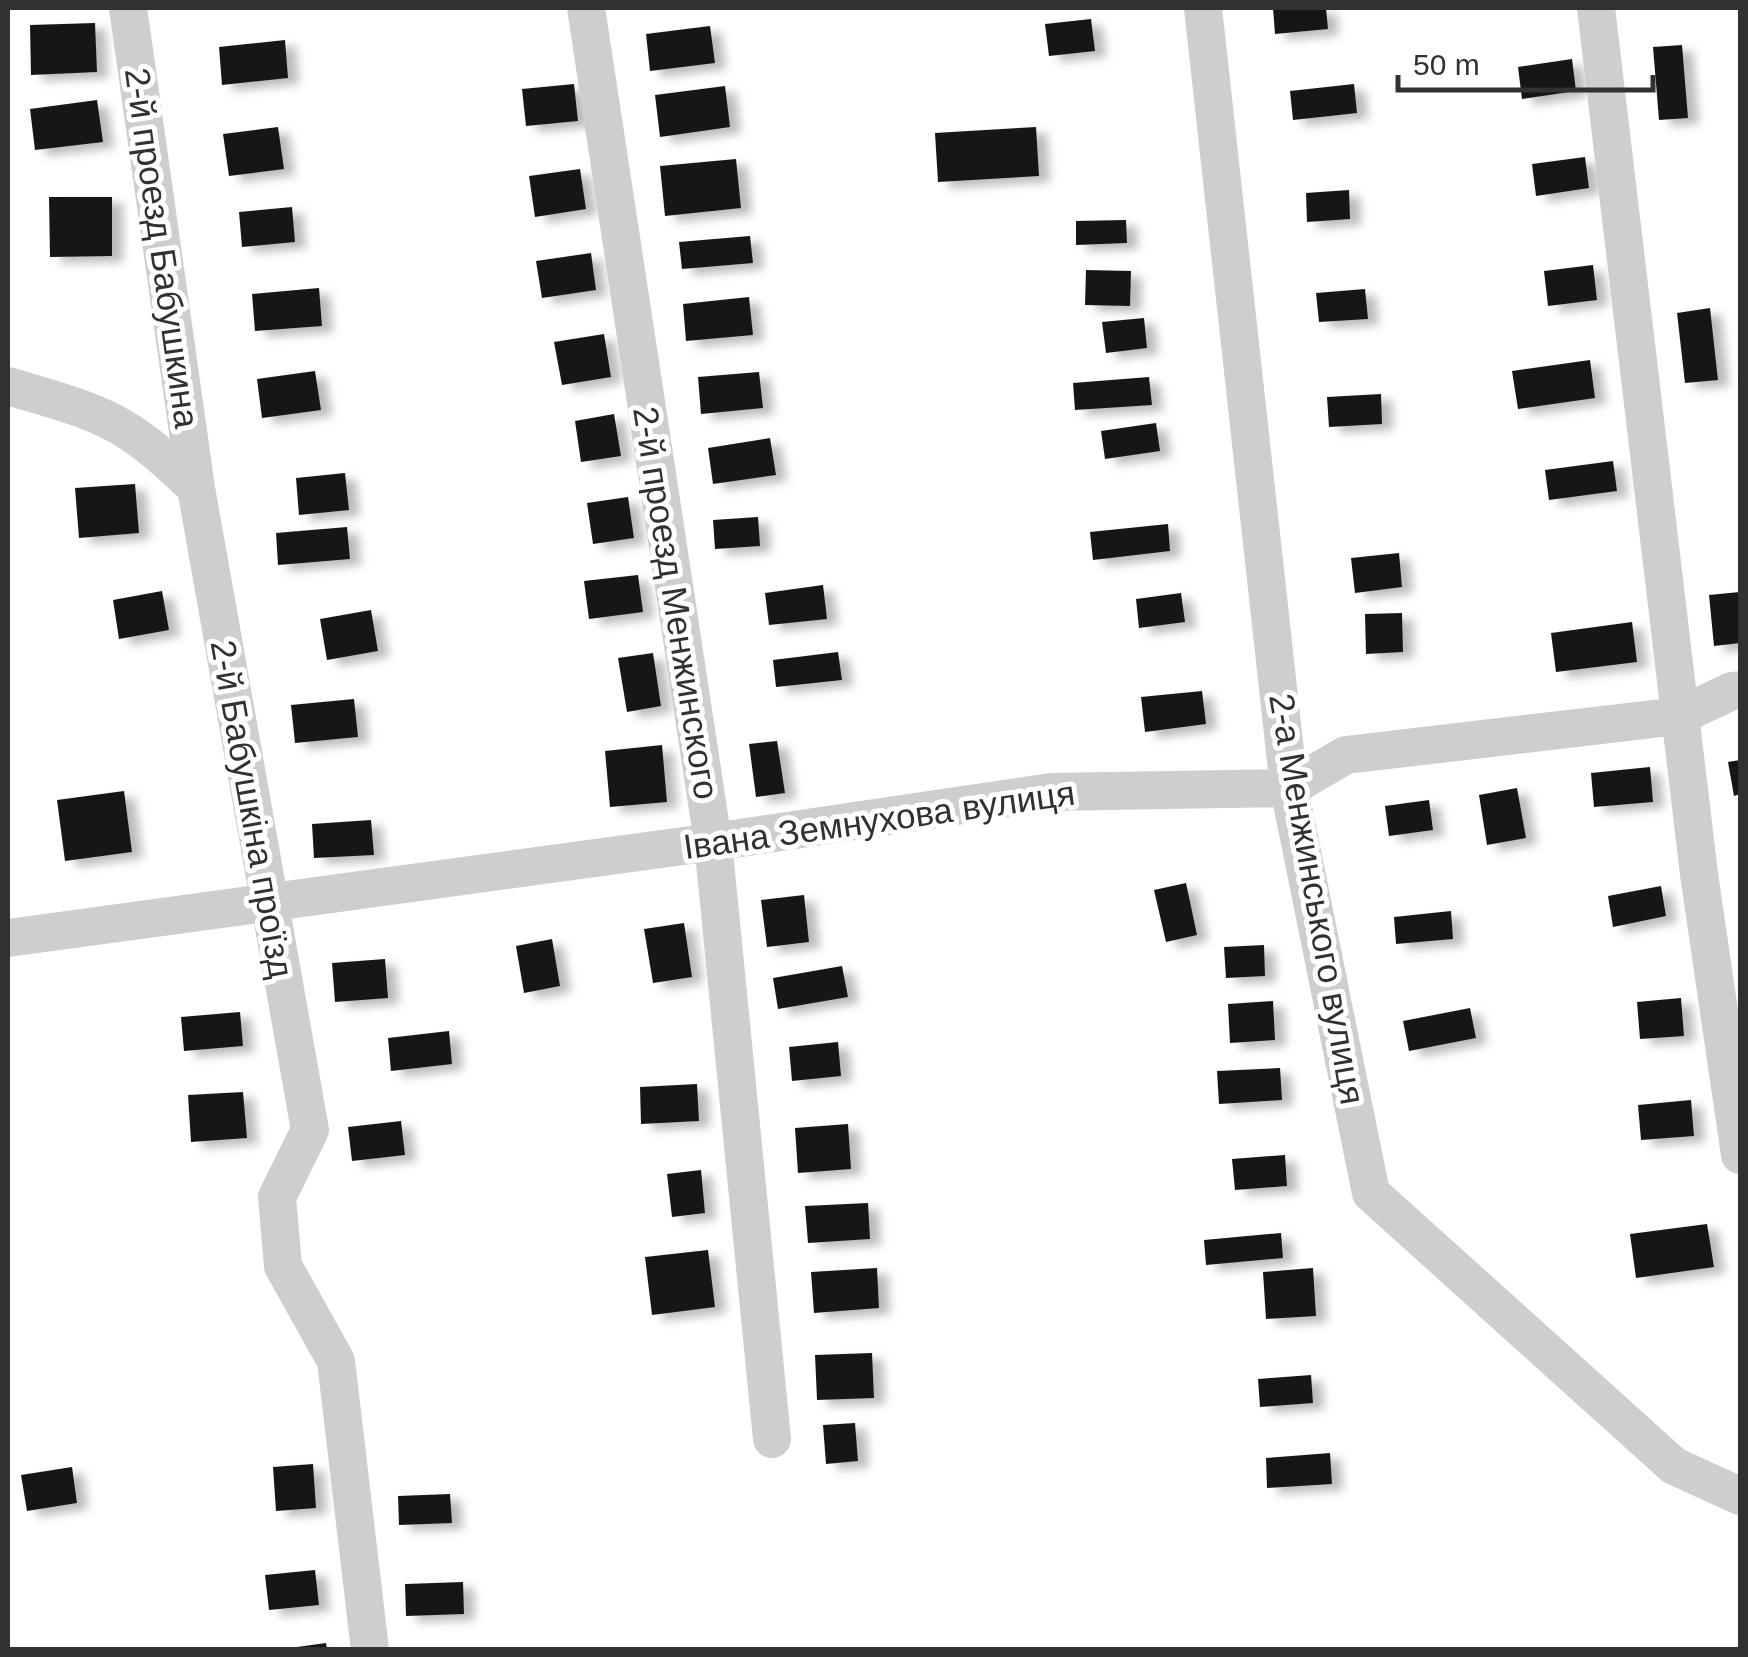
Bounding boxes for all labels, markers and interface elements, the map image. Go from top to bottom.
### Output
scale bar [1398,30,1653,92]
text: 50 m [1413,48,1480,81]
street label: 2-й проезд Бабушкина [118,65,207,431]
street label: 2-й проезд Менжинского [626,404,727,802]
street label: 2-й Бабушкіна проїзд [204,637,301,981]
street label: 2-а Менжинського вулиця [1262,690,1373,1107]
street label: Івана Земнухова вулиця [681,773,1077,866]

